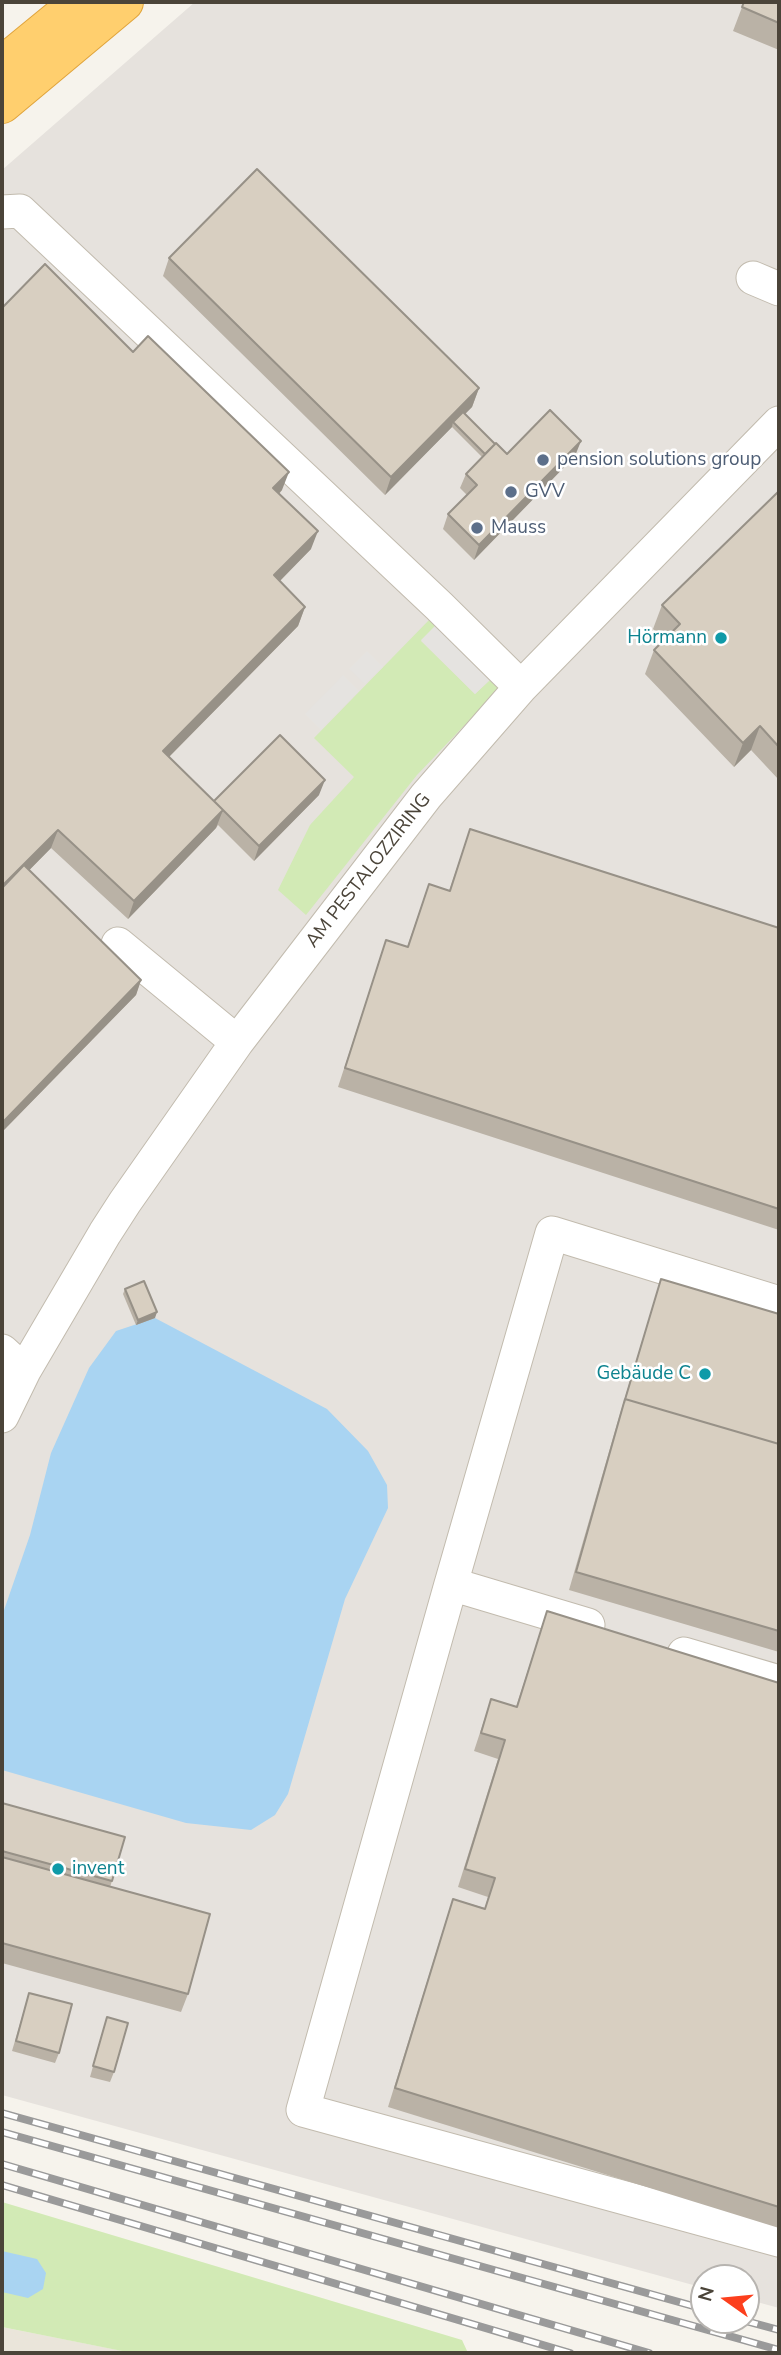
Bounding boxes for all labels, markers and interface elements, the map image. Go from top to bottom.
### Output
place label: pension solutions group [557,449,761,471]
marker: pension solutions group [535,452,551,468]
place label: GVV [525,481,565,503]
marker: GVV [503,484,519,500]
place label: Mauss [491,517,546,539]
marker: Mauss [469,520,485,536]
place label: Hörmann [627,627,707,649]
marker: Hörmann [713,630,729,646]
street label: AM PESTALOZZIRING [302,789,436,953]
place label: Gebäude C [596,1363,691,1385]
marker: Gebäude C [697,1366,713,1382]
place label: invent [72,1858,124,1880]
marker: invent [50,1861,66,1877]
north arrow [690,2264,760,2334]
text: N [692,2284,721,2304]

